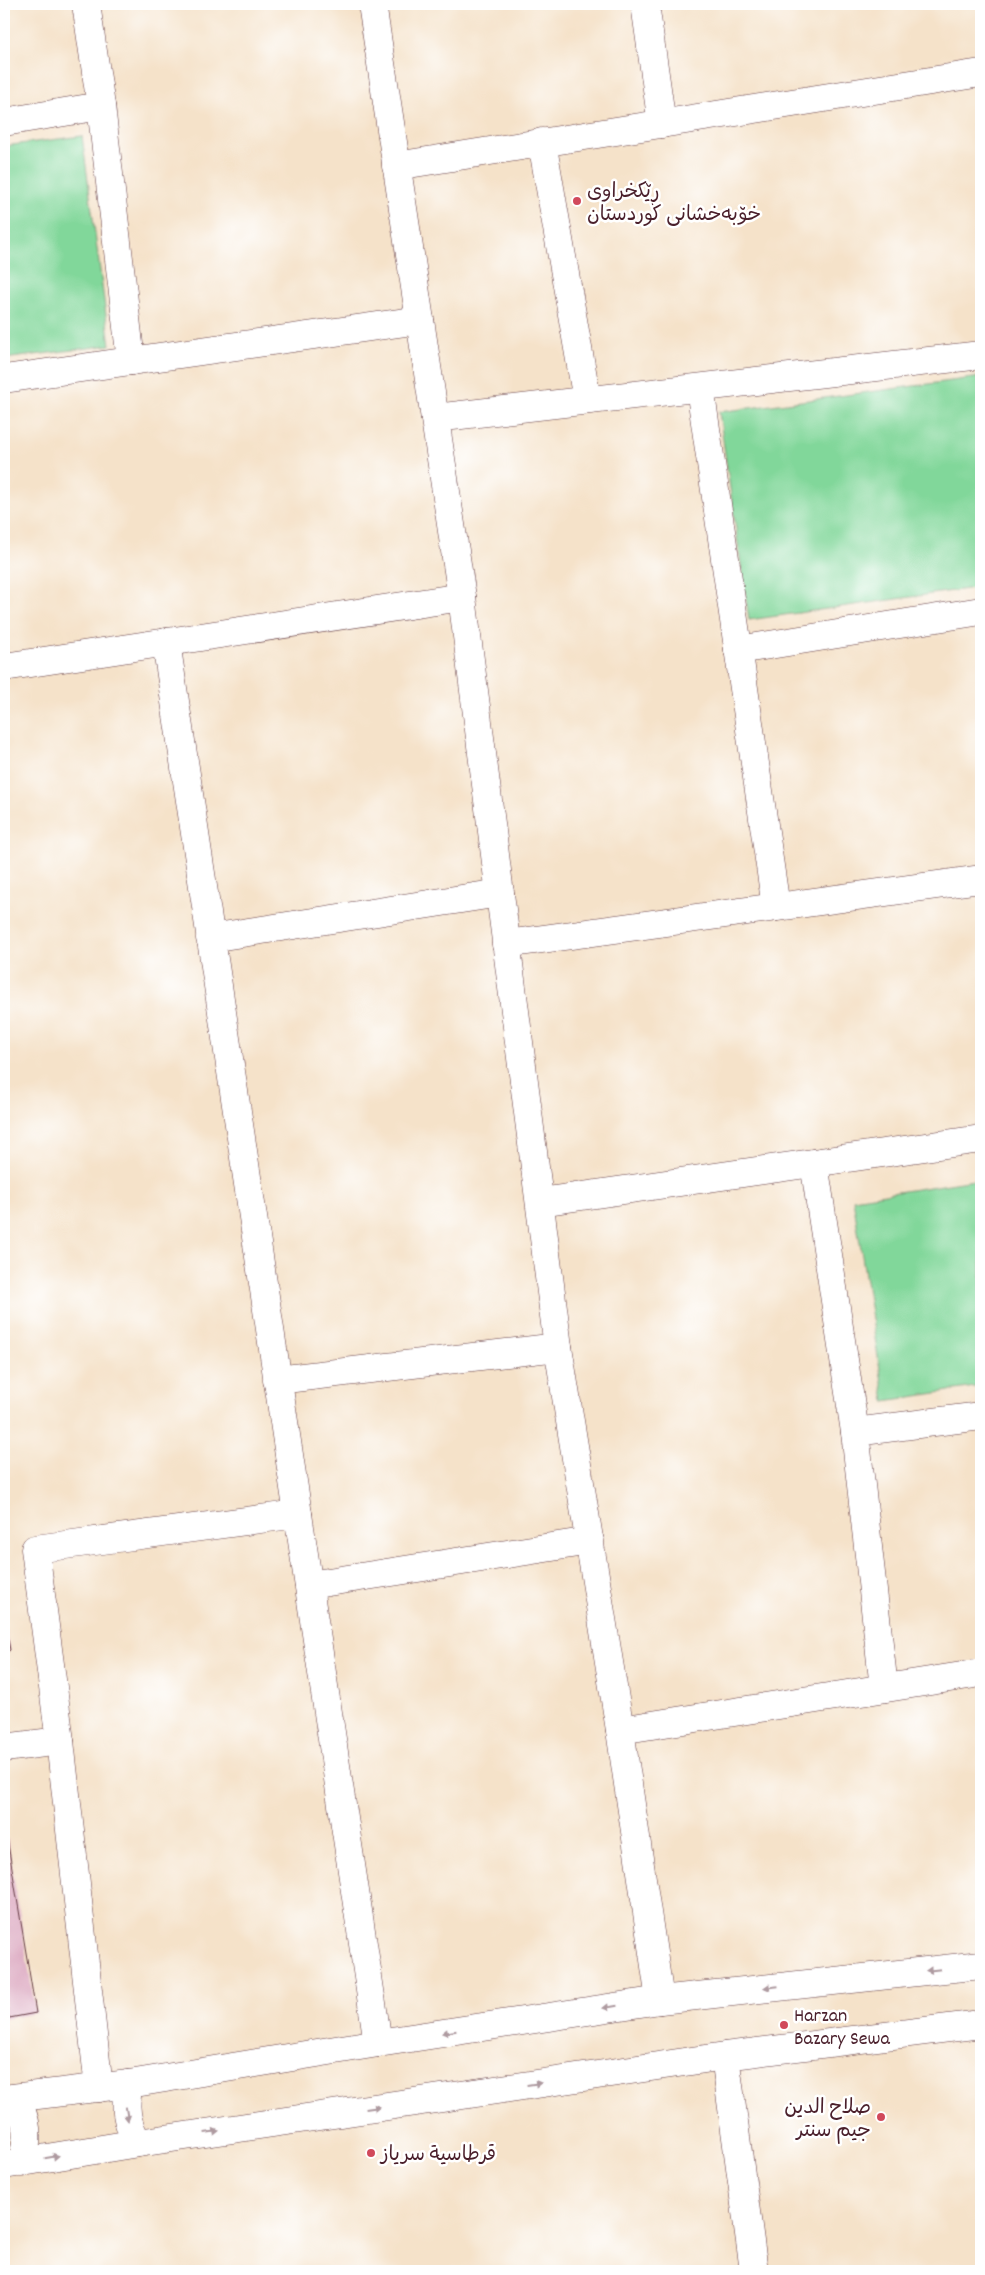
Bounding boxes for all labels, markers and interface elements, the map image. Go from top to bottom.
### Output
place label: ڕێکخراوی خۆبەخشانی کوردستان [587,179,761,230]
marker: ڕێکخراوی خۆبەخشانی کوردستان [571,195,583,207]
one-way arrow [924,1966,940,1974]
one-way arrow [763,1983,779,1991]
place label: Harzan Bazary Sewa [794,2003,890,2054]
one-way arrow [602,2004,618,2012]
marker: Harzan Bazary Sewa [778,2019,790,2031]
one-way arrow [441,2028,457,2036]
one-way arrow [526,2080,542,2088]
place label: صلاح الدين جيم سنتر [784,2095,871,2146]
one-way arrow [365,2104,381,2112]
one-way arrow [123,2107,131,2123]
marker: صلاح الدين جيم سنتر [875,2111,887,2123]
one-way arrow [205,2128,221,2136]
place label: قرطاسية سرياز [379,2142,496,2170]
marker: قرطاسية سرياز [365,2147,377,2159]
one-way arrow [44,2153,60,2161]

